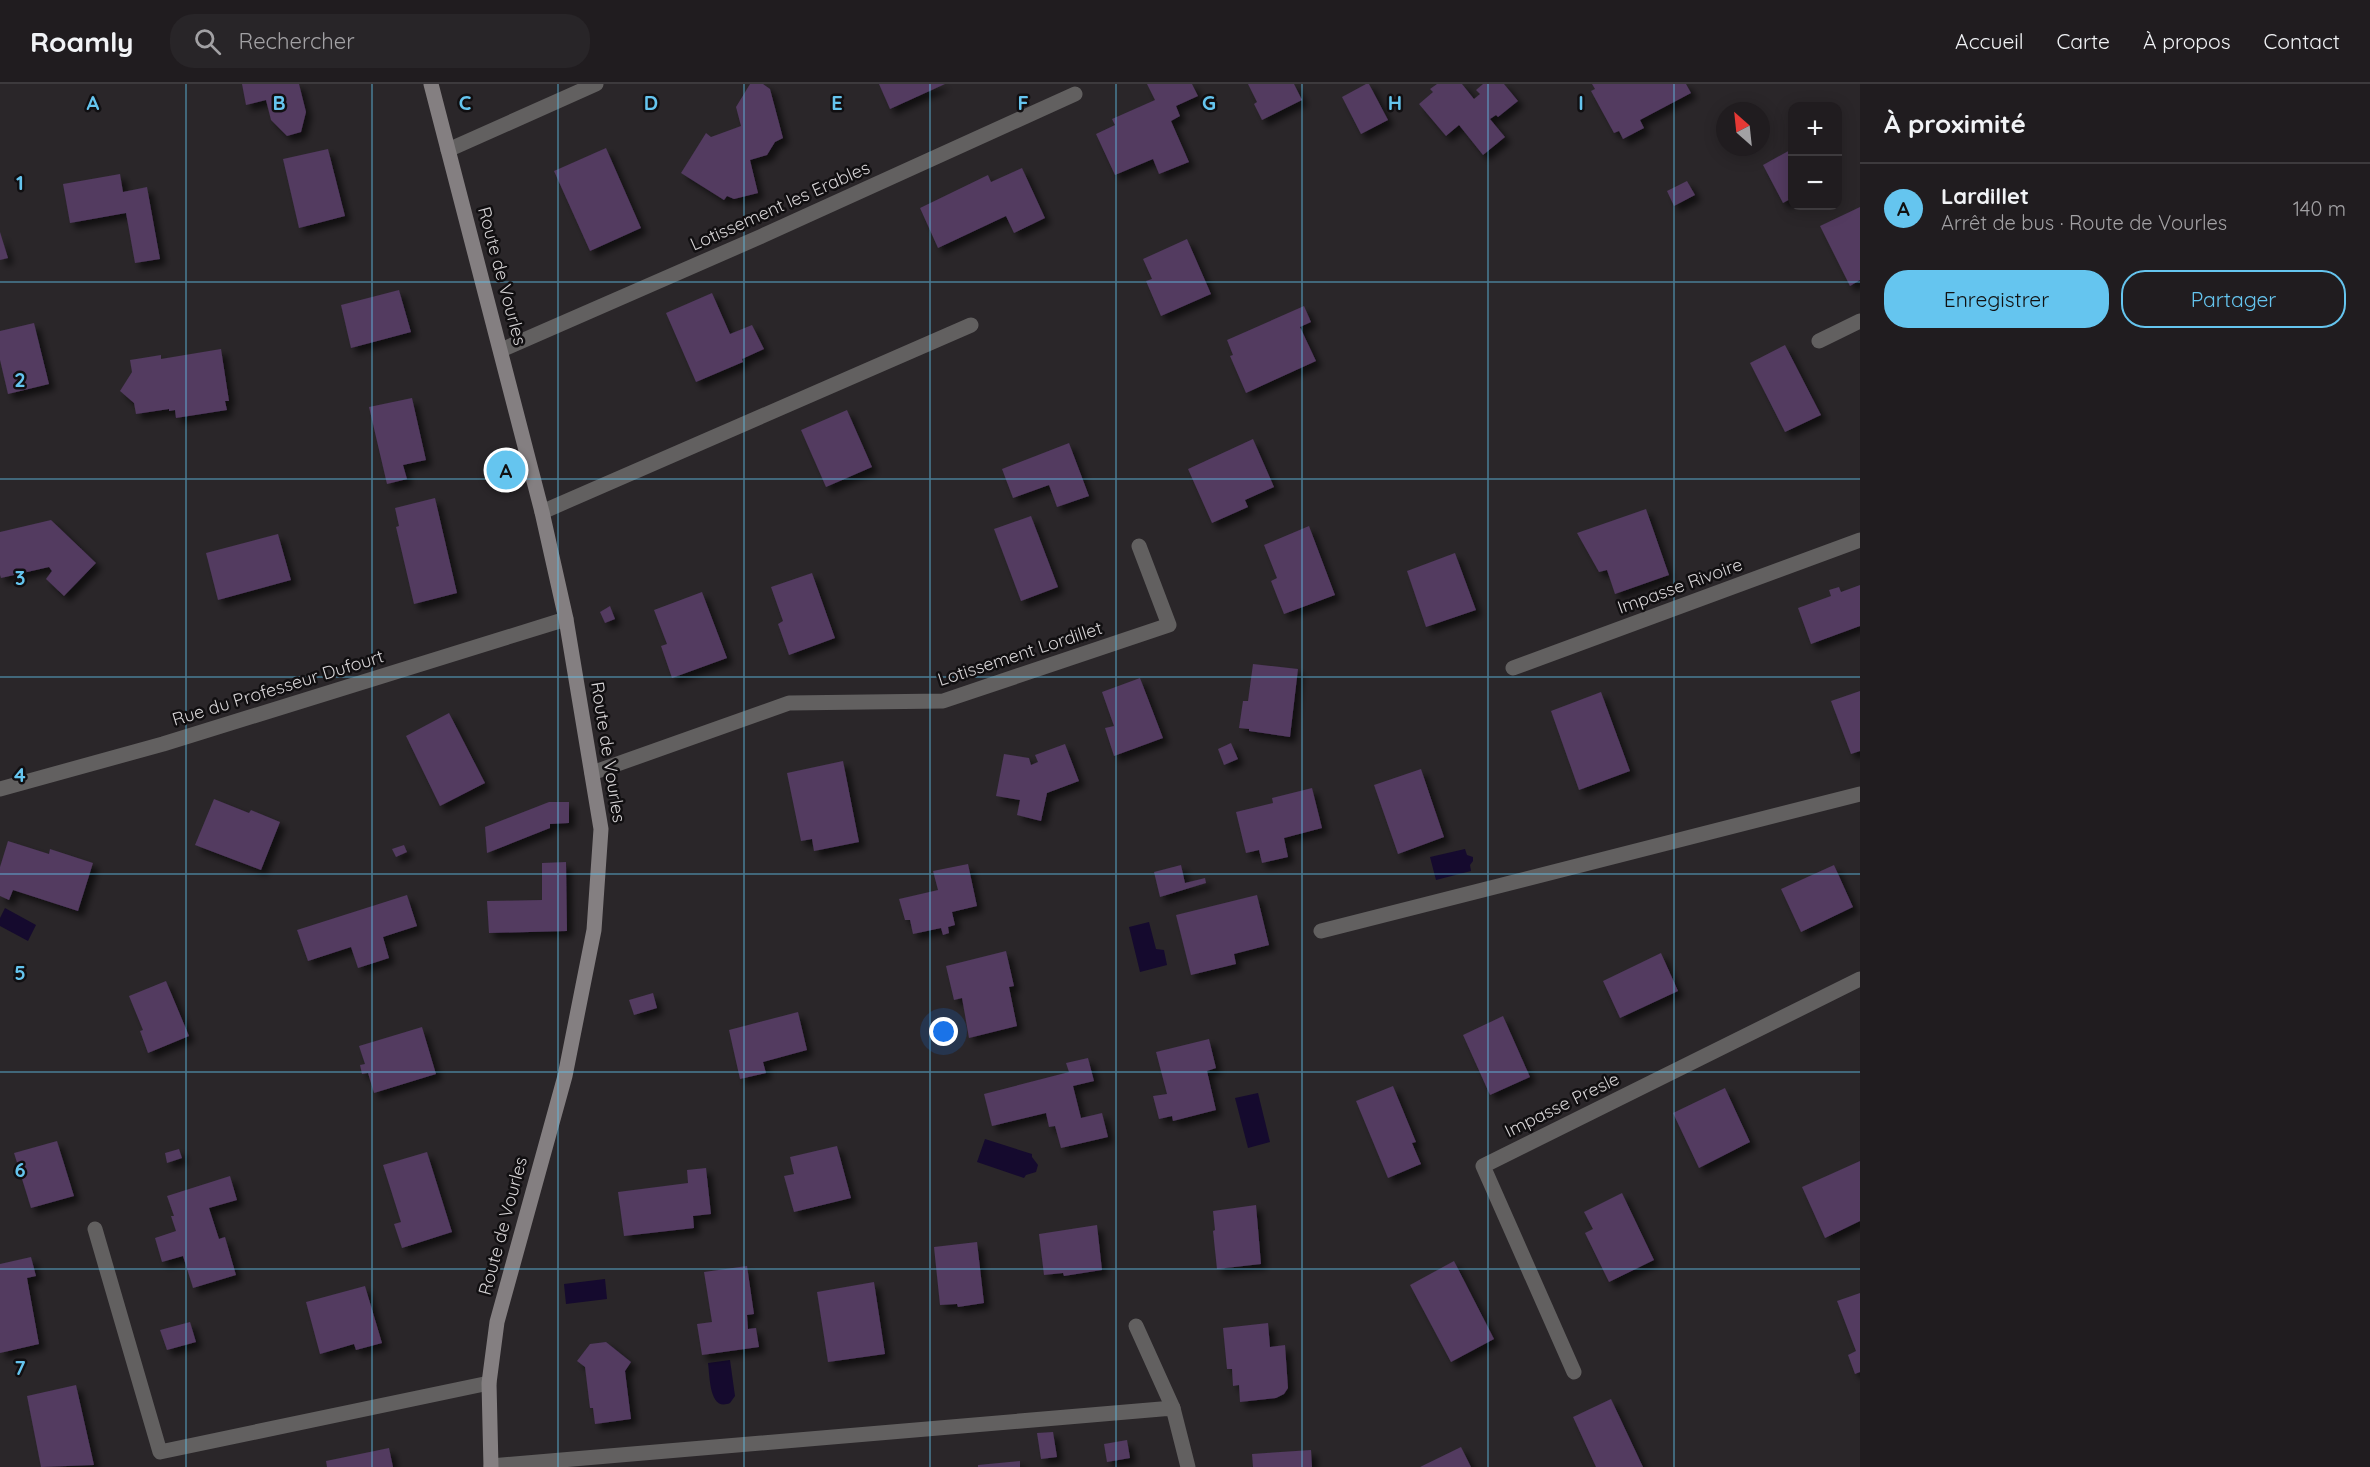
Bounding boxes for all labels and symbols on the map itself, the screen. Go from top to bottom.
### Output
text: A [87,90,100,115]
text: B [272,90,286,115]
text: C [459,90,472,115]
text: D [644,90,658,115]
text: E [831,90,843,115]
text: F [1017,90,1029,115]
text: G [1202,90,1216,115]
text: H [1388,90,1402,115]
text: I [1578,90,1584,115]
north arrow [1716,102,1770,156]
street label: Lotissement les Erables [686,156,873,256]
text: 1 [16,170,24,195]
street label: Route de Vourles [473,204,532,348]
text: 2 [14,367,26,392]
pin: A [486,448,526,492]
street label: Impasse Rivoire [1614,552,1746,619]
text: 3 [15,565,25,590]
street label: Lotissement Lordillet [935,616,1105,691]
street label: Rue du Professeur Dufourt [169,644,386,731]
street label: Route de Vourles [586,680,631,824]
text: 4 [14,762,26,787]
text: 5 [14,960,26,985]
your location [929,1017,958,1046]
street label: Impasse Presle [1501,1067,1623,1142]
street label: Route de Vourles [473,1154,532,1298]
text: 6 [14,1157,26,1182]
text: 7 [15,1355,26,1380]

